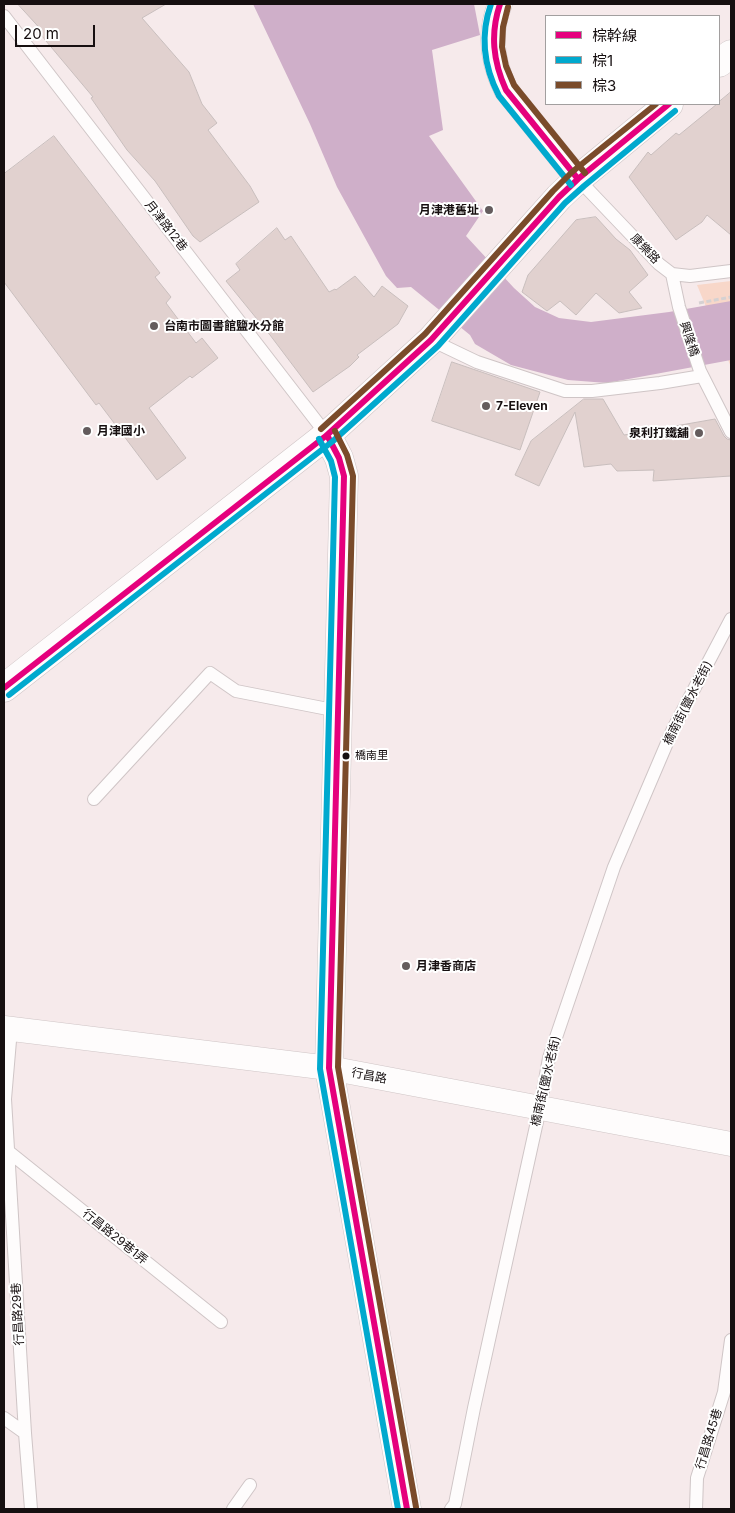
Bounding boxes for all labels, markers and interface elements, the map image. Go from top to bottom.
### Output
scale bar [18,15,98,47]
legend [545,15,720,105]
text: 20 m [23,24,59,43]
text: 棕幹線 [592,26,637,45]
text: 棕1 [592,51,613,70]
text: 棕3 [592,76,616,95]
street label: 月津路12巷 [142,198,190,254]
place label: 月津港舊址 [419,203,479,217]
marker: 月津港舊址 [483,204,495,216]
street label: 康樂路 [627,231,663,267]
place label: 台南市圖書館鹽水分館 [164,319,284,333]
marker: 台南市圖書館鹽水分館 [148,320,160,332]
street label: 興隆橋 [677,320,701,358]
place label: 7-Eleven [496,399,548,413]
marker: 7-Eleven [480,400,492,412]
place label: 月津國小 [97,424,145,438]
marker: 月津國小 [81,425,93,437]
place label: 泉利打鐵舖 [629,426,689,440]
marker: 泉利打鐵舖 [693,427,705,439]
street label: 橋南街(鹽水老街) [661,658,715,748]
place label: 橋南里 [355,749,388,763]
marker: 橋南里 [341,751,351,761]
place label: 月津香商店 [416,959,476,973]
marker: 月津香商店 [400,960,412,972]
street label: 橋南街(鹽水老街) [529,1034,563,1128]
street label: 行昌路 [350,1065,388,1087]
street label: 行昌路29巷1弄 [80,1206,150,1268]
street label: 行昌路29巷 [9,1282,27,1346]
street label: 行昌路45巷 [693,1407,725,1471]

